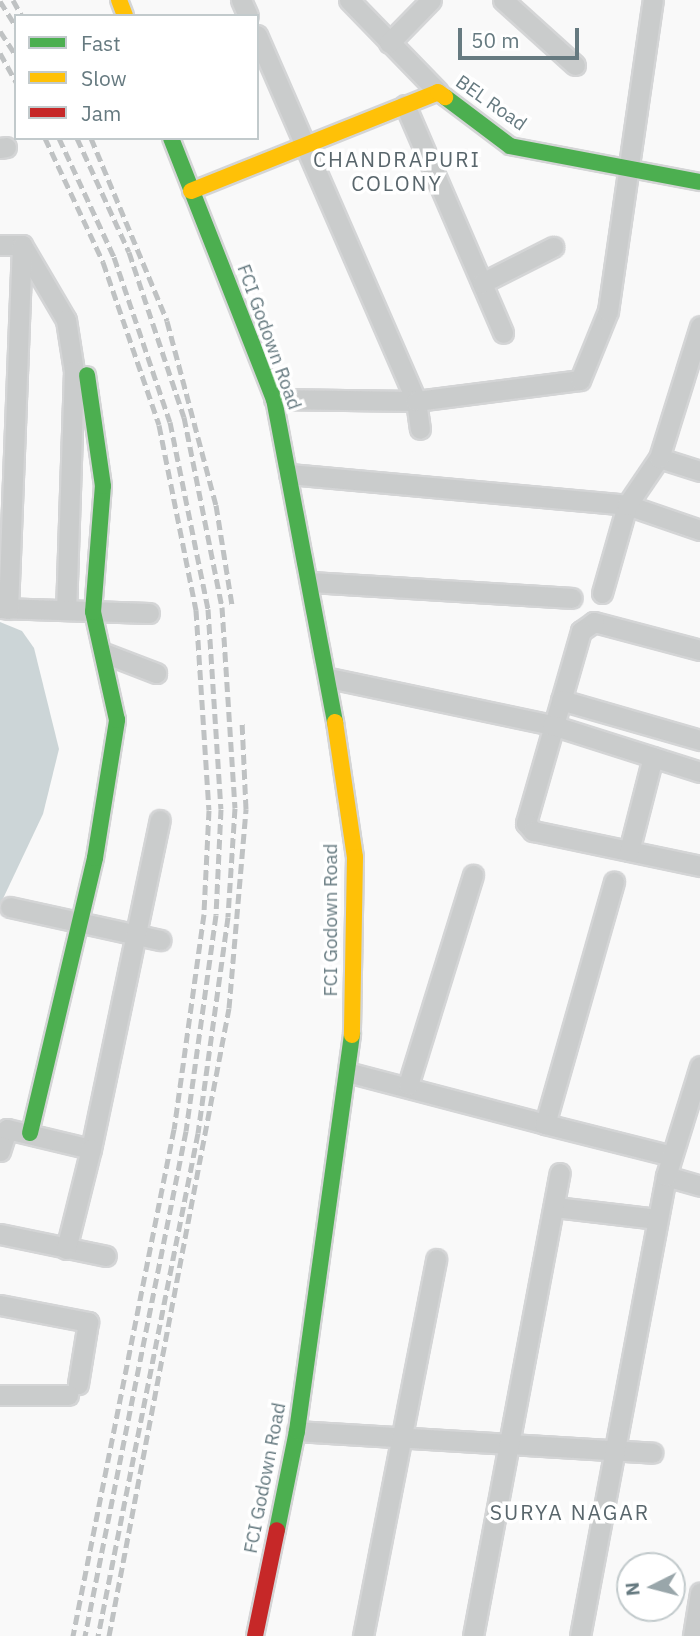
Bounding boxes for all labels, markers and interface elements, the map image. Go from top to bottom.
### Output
legend [14,14,259,140]
scale bar [462,14,583,58]
text: 50 m [471,26,520,54]
text: Fast [81,29,121,57]
text: Slow [81,64,127,92]
street label: BEL Road [451,70,531,136]
text: Jam [81,99,121,127]
district label: CHANDRAPURI COLONY [314,146,480,196]
street label: FCI Godown Road [232,261,306,413]
street label: FCI Godown Road [320,843,342,997]
street label: FCI Godown Road [239,1401,291,1555]
district label: SURYA NAGAR [491,1499,649,1525]
north arrow [616,1552,686,1622]
text: N [619,1581,645,1597]

